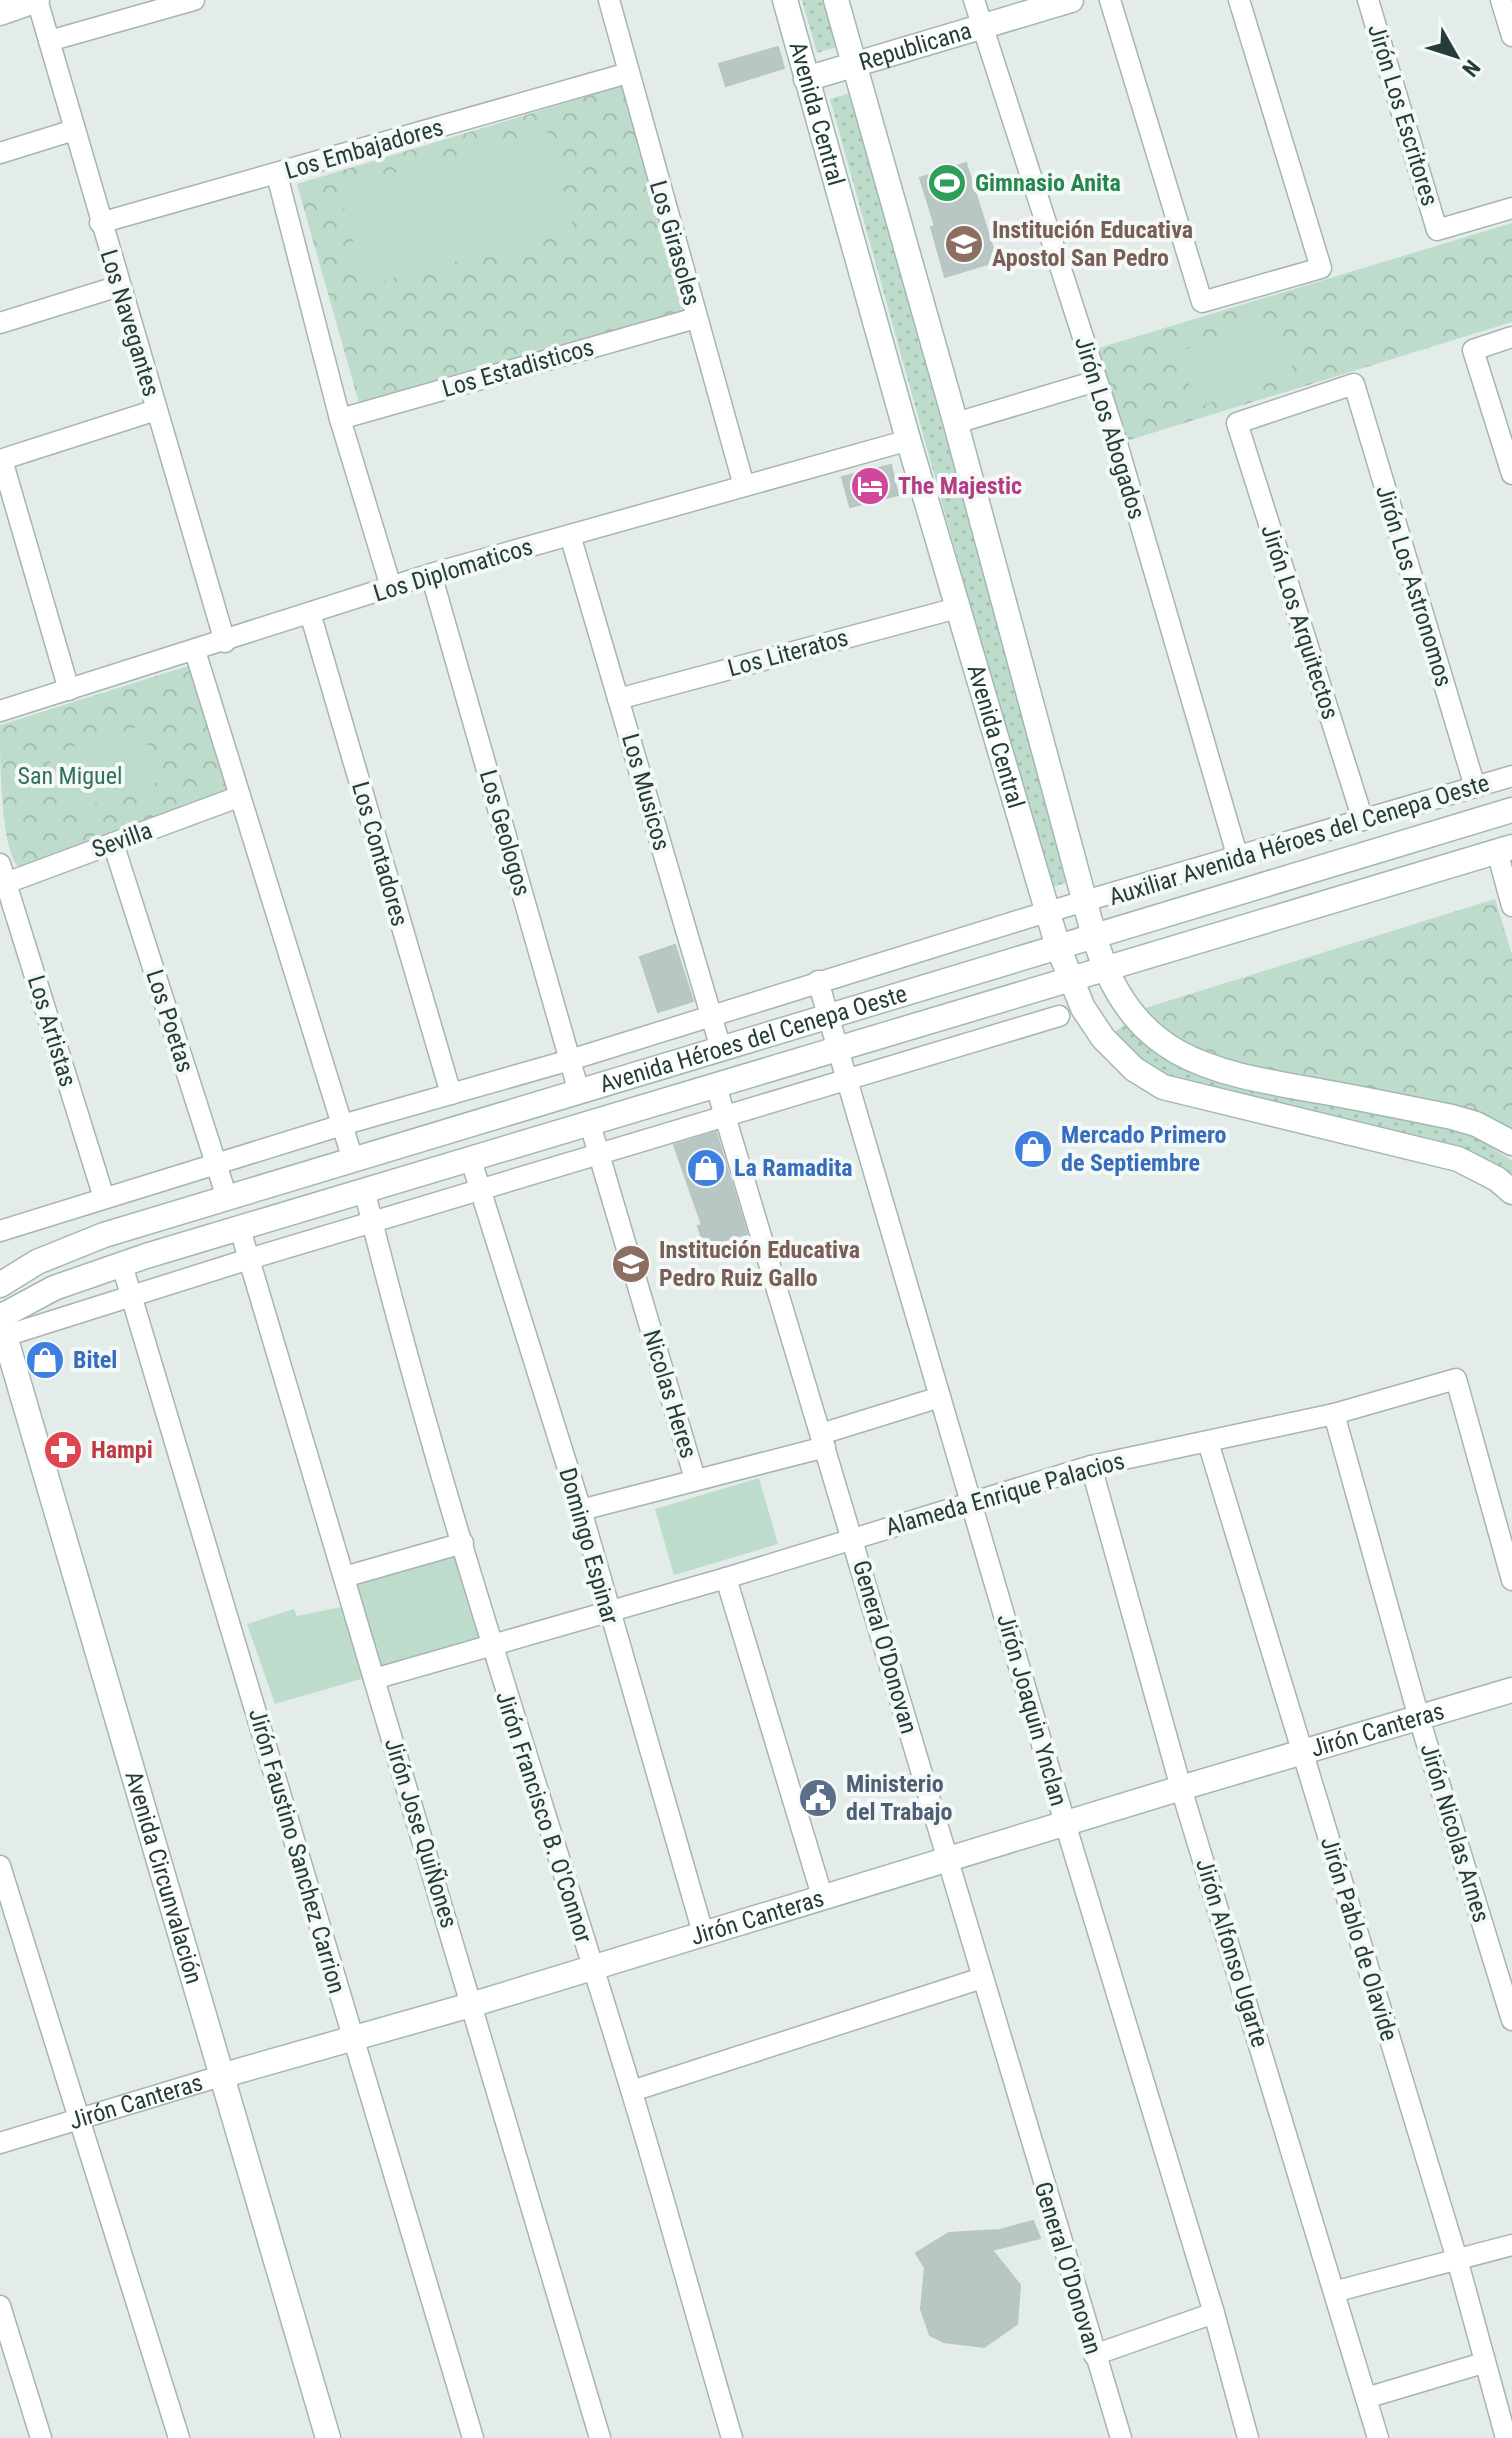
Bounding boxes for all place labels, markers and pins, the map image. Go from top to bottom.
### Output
sports icon: Gimnasio Anita [926,162,968,204]
place label: Gimnasio Anita [975,169,1121,197]
place label: Institución Educativa Apostol San Pedro [992,216,1193,272]
school or university icon: Institución Educativa Apostol San Pedro [943,223,985,265]
hotel icon: The Majestic [849,465,891,507]
place label: The Majestic [898,472,1022,500]
place label: Mercado Primero de Septiembre [1061,1121,1227,1177]
shop icon: Mercado Primero de Septiembre [1012,1128,1054,1170]
shop icon: La Ramadita [685,1147,727,1189]
place label: La Ramadita [734,1154,853,1182]
place label: Institución Educativa Pedro Ruiz Gallo [659,1236,860,1292]
school or university icon: Institución Educativa Pedro Ruiz Gallo [610,1243,652,1285]
shop icon: Bitel [24,1339,66,1381]
place label: Bitel [73,1346,117,1374]
pharmacy icon: Hampi [42,1429,84,1471]
place label: Hampi [91,1436,153,1464]
place label: Ministerio del Trabajo [846,1770,952,1826]
public building icon: Ministerio del Trabajo [797,1777,839,1819]

